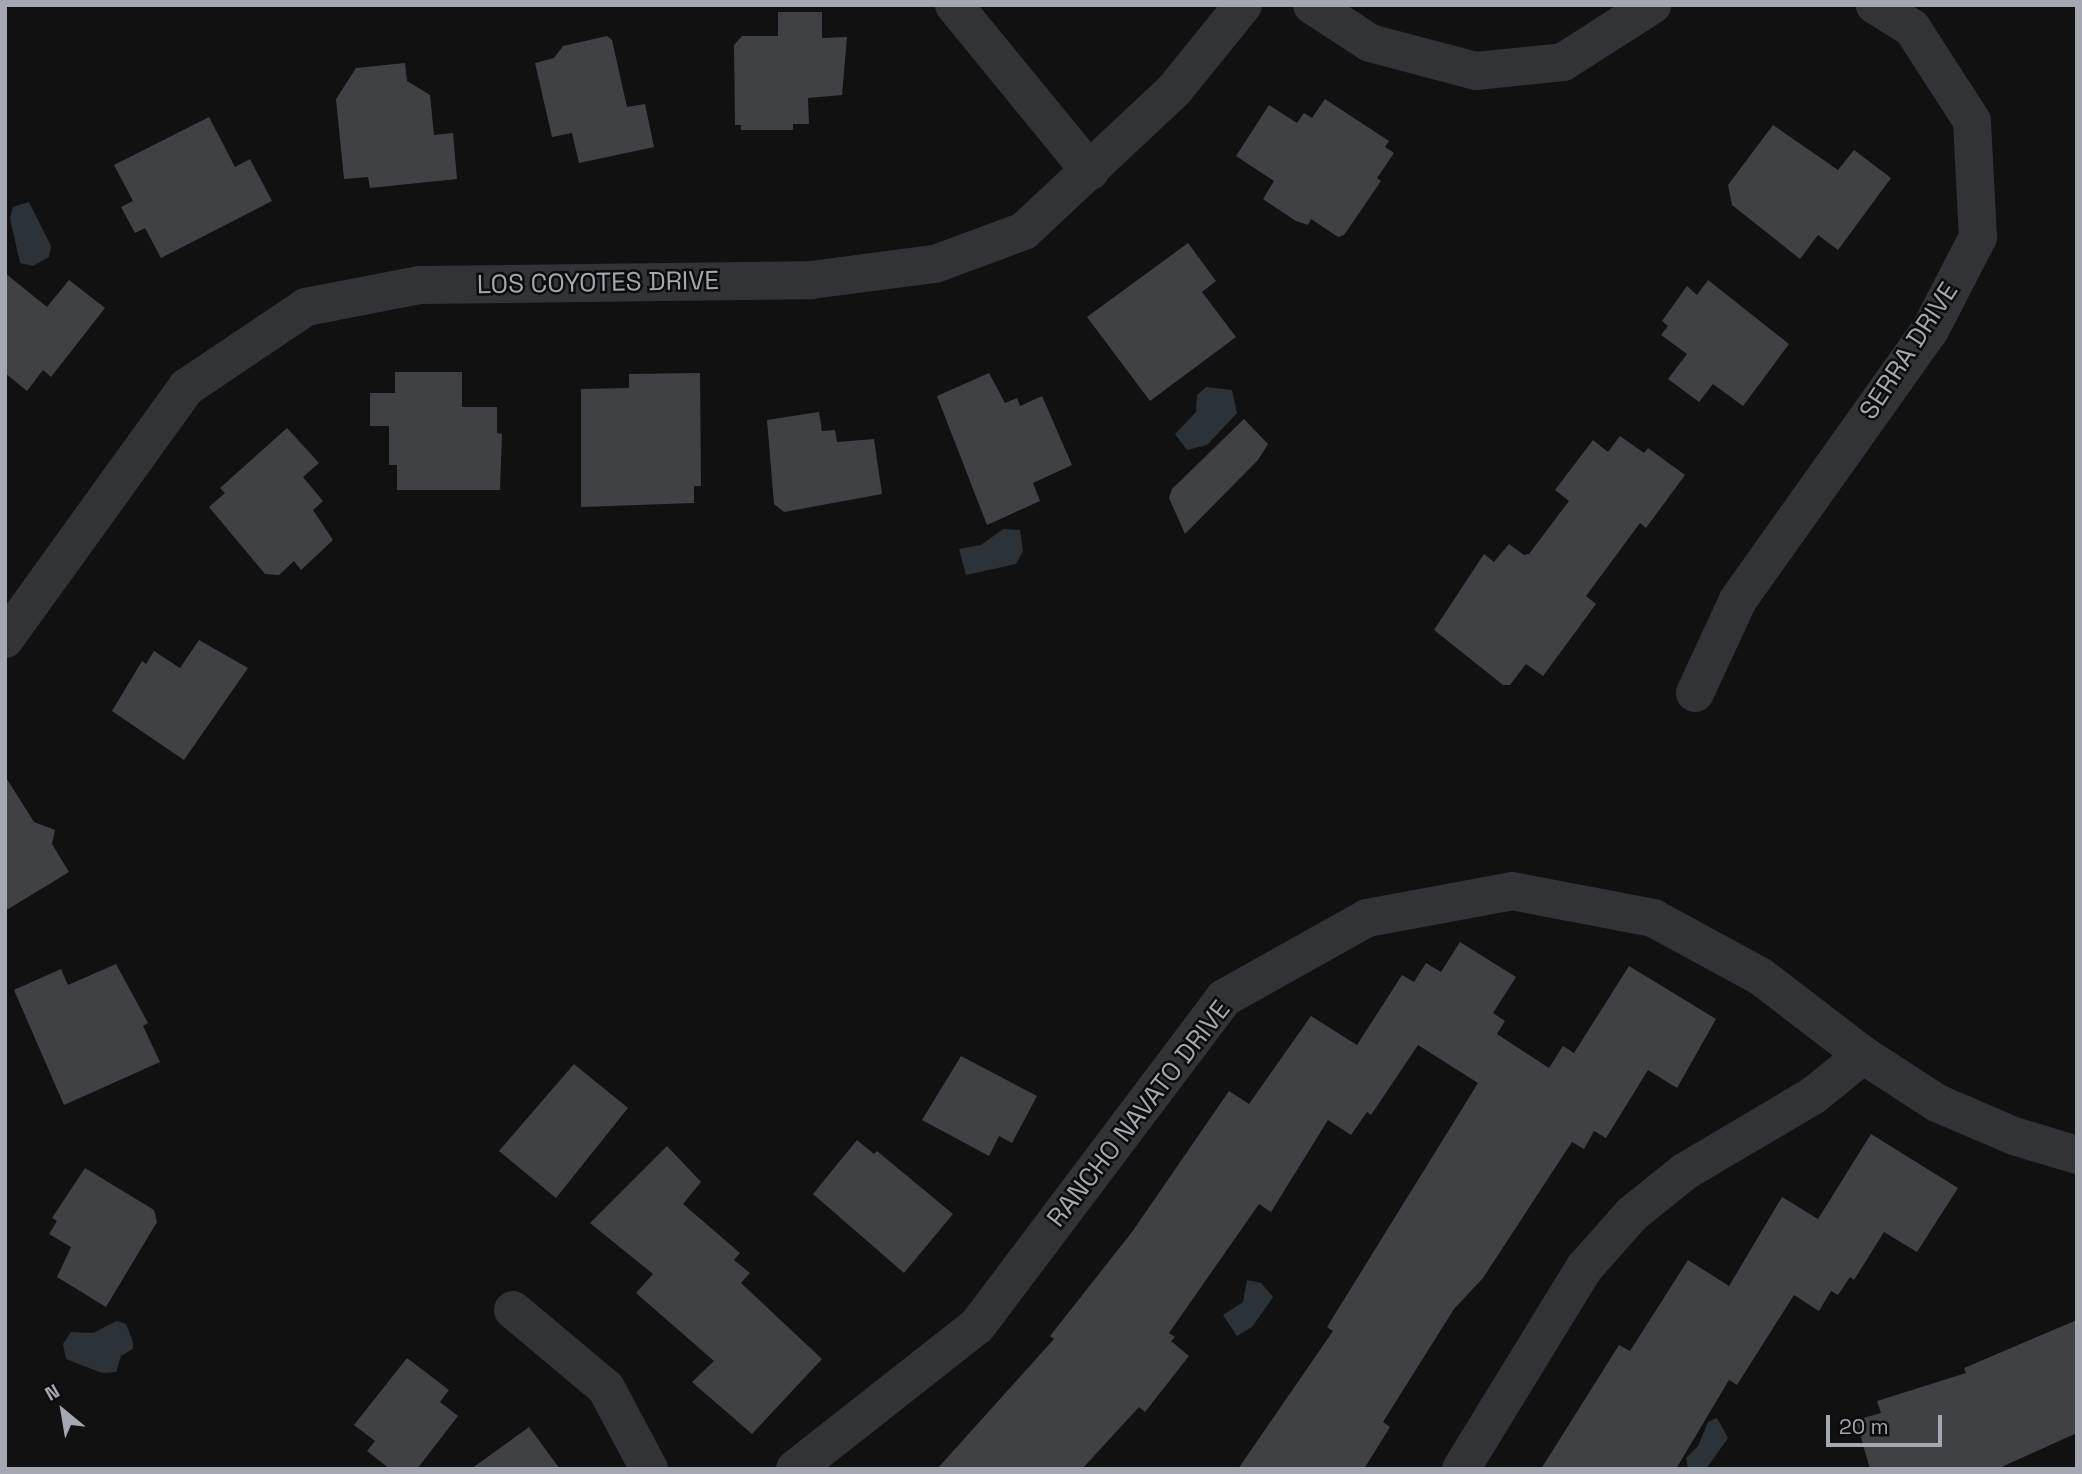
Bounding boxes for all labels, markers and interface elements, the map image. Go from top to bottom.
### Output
street label: LOS COYOTES DRIVE [477,265,719,301]
street label: SERRA DRIVE [1853,277,1965,425]
street label: RANCHO NAVATO DRIVE [1041,995,1237,1233]
north arrow [28,1376,98,1446]
text: N [40,1378,64,1406]
scale bar [1830,1400,1946,1444]
text: 20 m [1839,1413,1889,1440]

